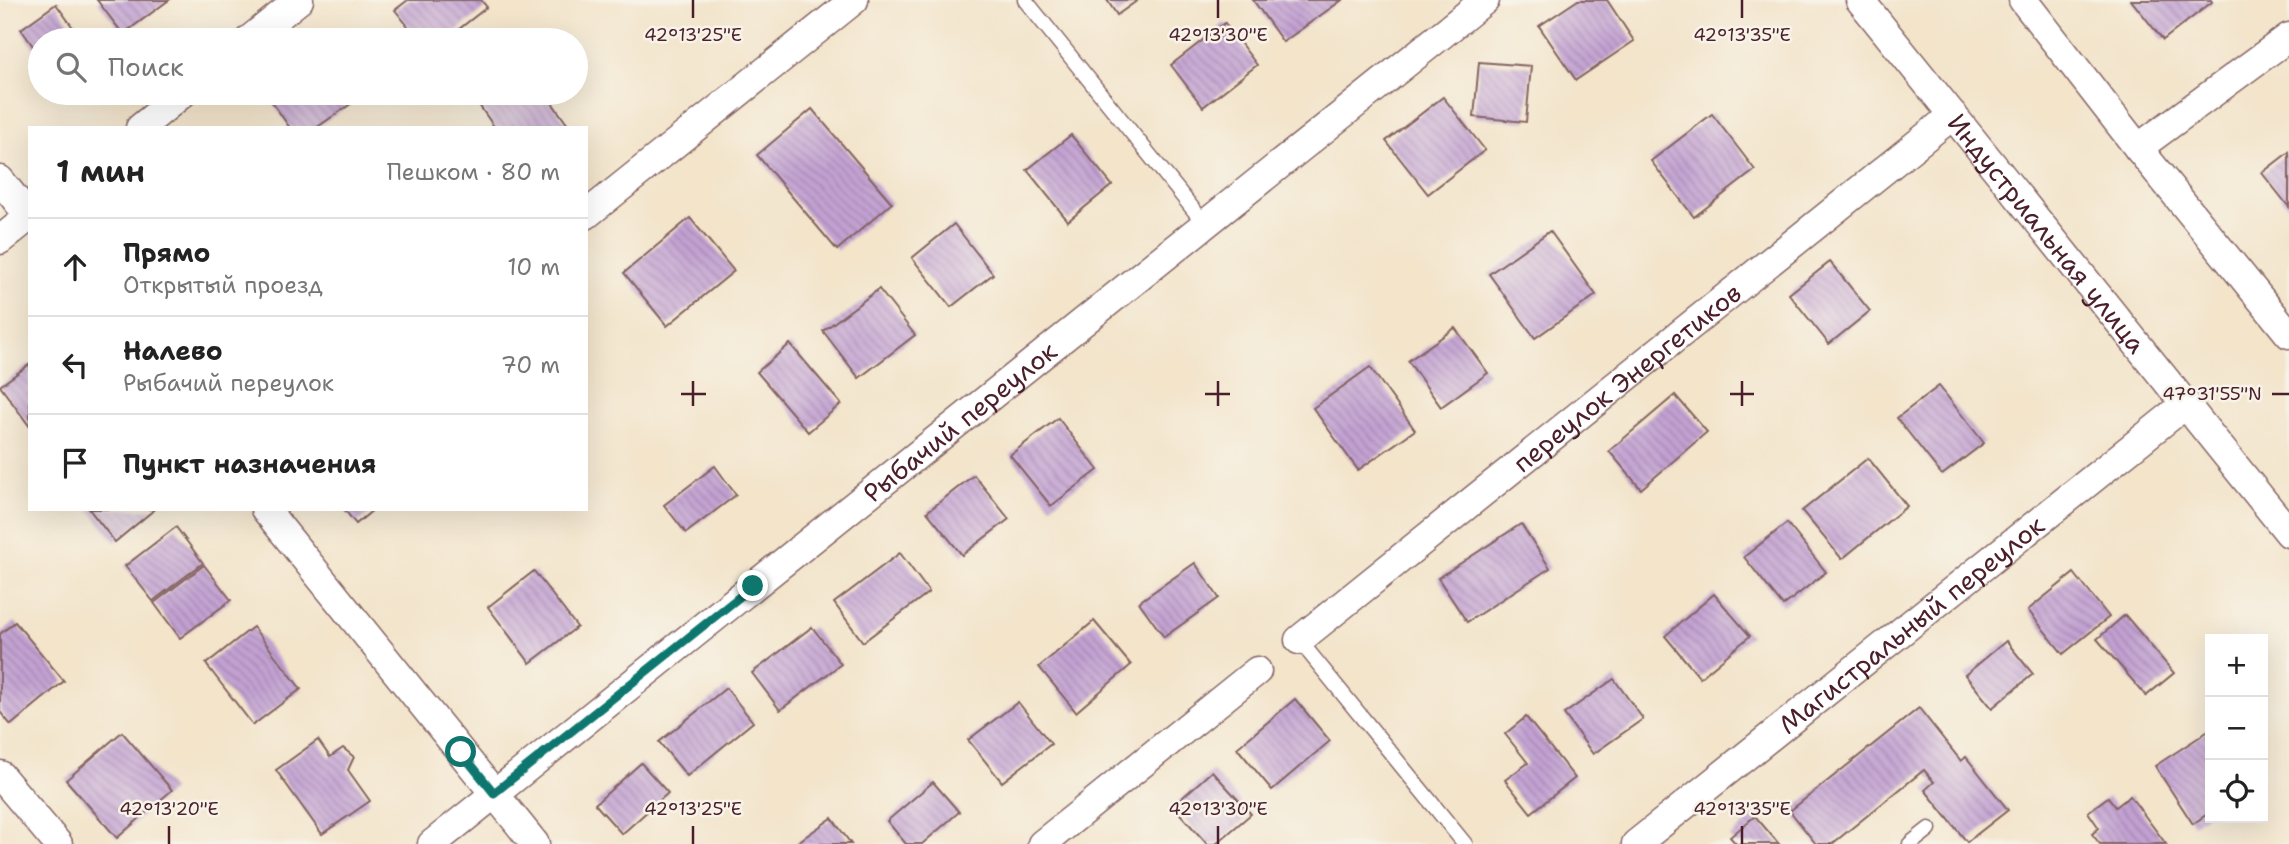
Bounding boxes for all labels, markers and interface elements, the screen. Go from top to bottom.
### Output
text: 42°13'25"E [644,23,742,47]
text: 42°13'30"E [1168,23,1268,47]
text: 42°13'35"E [1693,23,1791,47]
search box [28,28,588,105]
icon: search [52,48,90,86]
text: Поиск [108,49,184,84]
street label: Индустриальная улица [1940,106,2155,360]
text: 1 мин [56,151,145,192]
text: Пешком · 80 m [387,157,560,187]
text: Прямо [123,235,211,270]
icon: ahead [56,248,94,286]
text: 10 m [507,252,560,282]
text: Открытый проезд [123,270,323,300]
street label: переулок Энергетиков [1505,275,1748,480]
text: Налево [123,333,223,368]
street label: Рыбачий переулок [855,333,1064,510]
icon: left [56,346,94,384]
text: 70 m [501,350,560,380]
text: Рыбачий переулок [123,368,334,398]
text: 47°31'55"N [2162,382,2262,406]
icon: arrive [56,444,94,482]
text: Пункт назначения [123,446,376,481]
street label: Магистральный переулок [1771,507,2051,741]
route end [737,570,768,601]
map controls [2205,634,2268,823]
button: + [2205,634,2268,697]
button: − [2205,697,2268,760]
route start [445,736,476,767]
button: locate [2205,760,2268,823]
text: 42°13'20"E [119,797,219,821]
text: 42°13'25"E [644,797,742,821]
text: 42°13'30"E [1168,797,1268,821]
text: 42°13'35"E [1693,797,1791,821]

